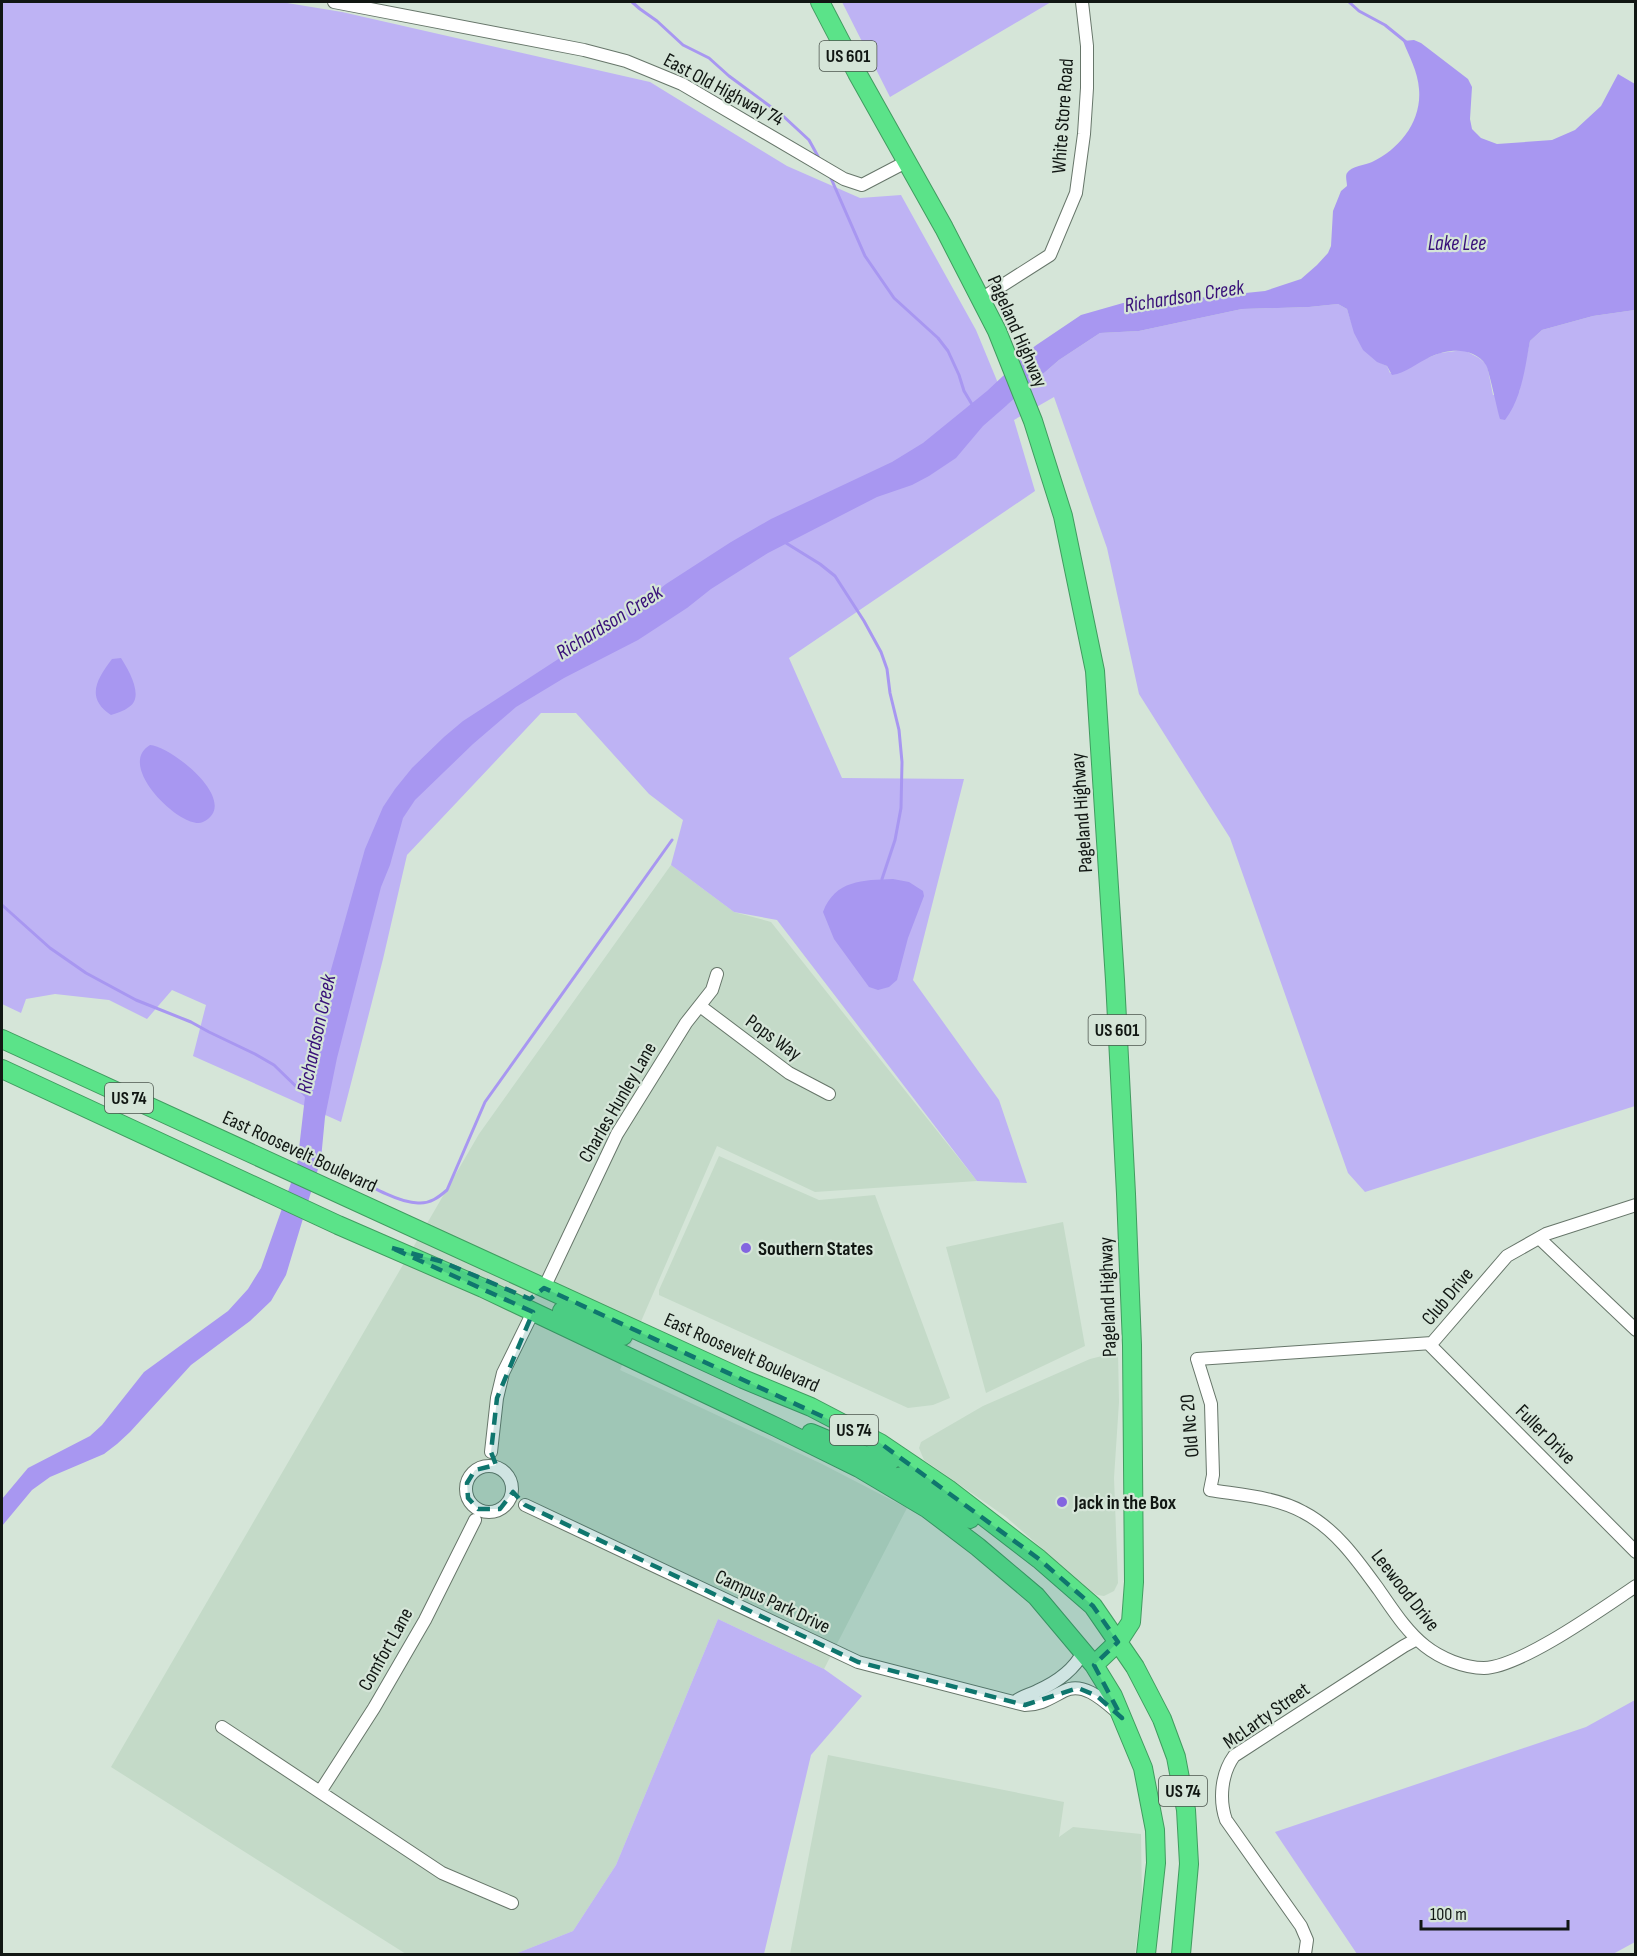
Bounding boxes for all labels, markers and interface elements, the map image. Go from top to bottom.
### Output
road number: US 601 [820,41,876,71]
street label: East Old Highway 74 [659,48,788,132]
street label: White Store Road [1047,58,1079,174]
water label: Lake Lee [1428,231,1486,256]
street label: Pageland Highway [982,272,1053,391]
water label: Richardson Creek [1122,275,1247,318]
water label: Richardson Creek [551,579,668,665]
street label: Pageland Highway [1066,752,1098,874]
water label: Richardson Creek [292,971,342,1096]
street label: Pops Way [741,1010,806,1066]
road number: US 601 [1088,1015,1146,1045]
street label: Charles Hunley Lane [574,1038,662,1167]
road number: US 74 [105,1083,153,1113]
street label: East Roosevelt Boulevard [219,1106,381,1198]
street label: Pageland Highway [1094,1236,1122,1357]
place label: Southern States [758,1237,874,1261]
marker: Southern States [739,1241,753,1255]
street label: Club Drive [1417,1263,1479,1330]
street label: East Roosevelt Boulevard [660,1308,823,1398]
street label: Old Nc 20 [1175,1393,1205,1459]
street label: Fuller Drive [1510,1400,1580,1470]
road number: US 74 [830,1415,878,1445]
place label: Jack in the Box [1073,1491,1177,1515]
marker: Jack in the Box [1055,1495,1069,1509]
street label: Leewood Drive [1366,1545,1445,1636]
street label: Campus Park Drive [711,1565,834,1639]
street label: Comfort Lane [353,1604,418,1695]
street label: McLarty Street [1219,1677,1314,1754]
road number: US 74 [1159,1776,1207,1806]
scale bar [1421,1893,1568,1931]
text: 100 m [1430,1904,1467,1925]

